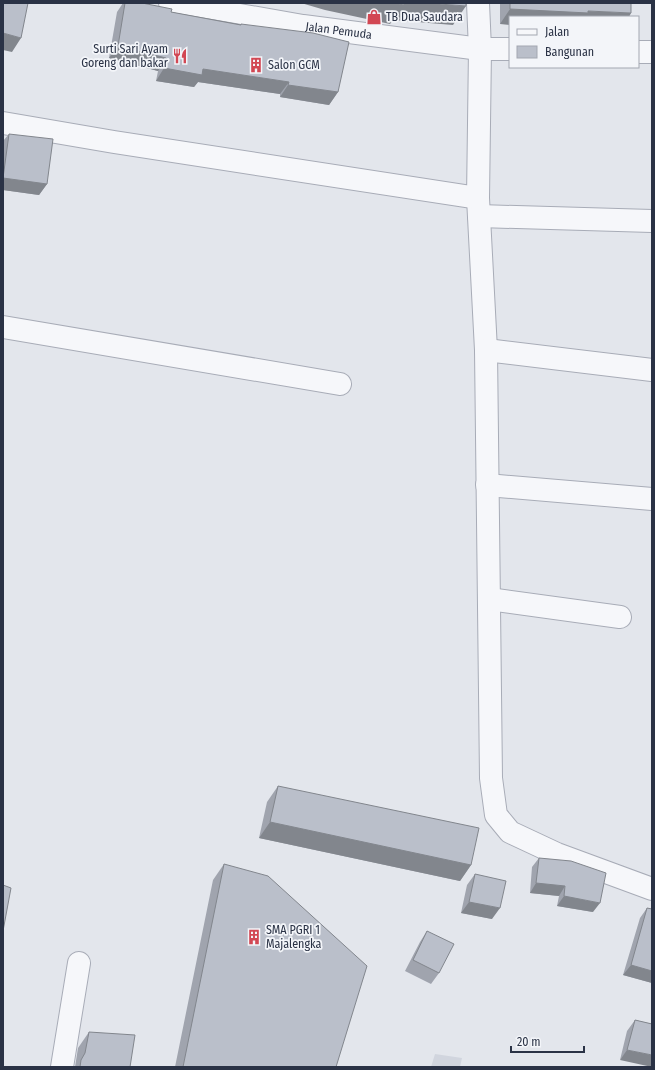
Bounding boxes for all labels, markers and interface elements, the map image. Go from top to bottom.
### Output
shop icon: TB Dua Saudara [365,8,383,26]
place label: TB Dua Saudara [386,10,463,24]
legend [509,16,639,68]
street label: Jalan Pemuda [305,19,373,42]
text: Jalan [545,25,569,39]
place label: Surti Sari Ayam Goreng dan bakar [81,42,169,70]
text: Bangunan [545,45,594,59]
restaurant icon: Surti Sari Ayam Goreng dan bakar [171,47,189,65]
building icon: Salon GCM [247,56,265,74]
place label: Salon GCM [268,58,320,72]
place label: SMA PGRI 1 Majalengka [266,923,321,951]
building icon: SMA PGRI 1 Majalengka [245,928,263,946]
scale bar [511,1028,584,1054]
text: 20 m [517,1035,541,1049]

